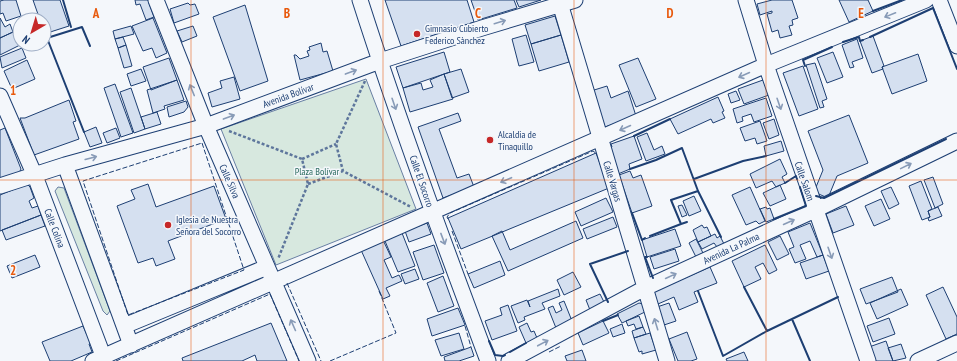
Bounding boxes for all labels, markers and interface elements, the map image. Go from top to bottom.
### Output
text: A [92,5,100,22]
text: B [284,5,290,22]
text: C [475,5,481,22]
text: D [667,5,674,22]
text: E [858,5,864,22]
one-way arrow [885,11,897,19]
north arrow [12,12,52,52]
one-way arrow [494,18,507,25]
place label: Gimnasio Cubierto Federico Sànchez [425,22,488,47]
marker: Gimnasio Cubierto Federico Sànchez [412,29,422,39]
text: N [19,33,32,47]
one-way arrow [344,68,356,76]
one-way arrow [738,72,750,79]
street label: Avenida Bolívar [261,80,316,111]
text: 1 [10,82,16,99]
one-way arrow [187,85,195,97]
one-way arrow [391,97,399,109]
one-way arrow [776,97,783,110]
one-way arrow [222,113,234,121]
one-way arrow [620,125,632,132]
place label: Alcaldia de Tinaquillo [498,128,536,153]
marker: Alcaldia de Tinaquillo [485,135,495,145]
street label: Calle El Socorro [407,153,436,209]
one-way arrow [84,154,97,161]
street label: Calle Vargas [600,159,625,204]
street label: Calle Salom [792,160,817,203]
street label: Calle Silva [216,162,243,200]
one-way arrow [900,162,912,169]
park label: Plaza Bolívar [295,165,340,178]
one-way arrow [500,176,512,184]
street label: Calle Colina [41,207,68,250]
place label: Iglesia de Nuestra Señora del Socorro [176,213,241,238]
one-way arrow [783,218,795,225]
marker: Iglesia de Nuestra Señora del Socorro [163,220,173,230]
street label: Avenida La Palma [701,230,761,267]
one-way arrow [439,233,447,245]
one-way arrow [827,247,835,259]
text: 2 [10,262,16,279]
one-way arrow [664,272,676,279]
one-way arrow [652,317,659,330]
one-way arrow [289,320,296,332]
one-way arrow [537,338,549,346]

